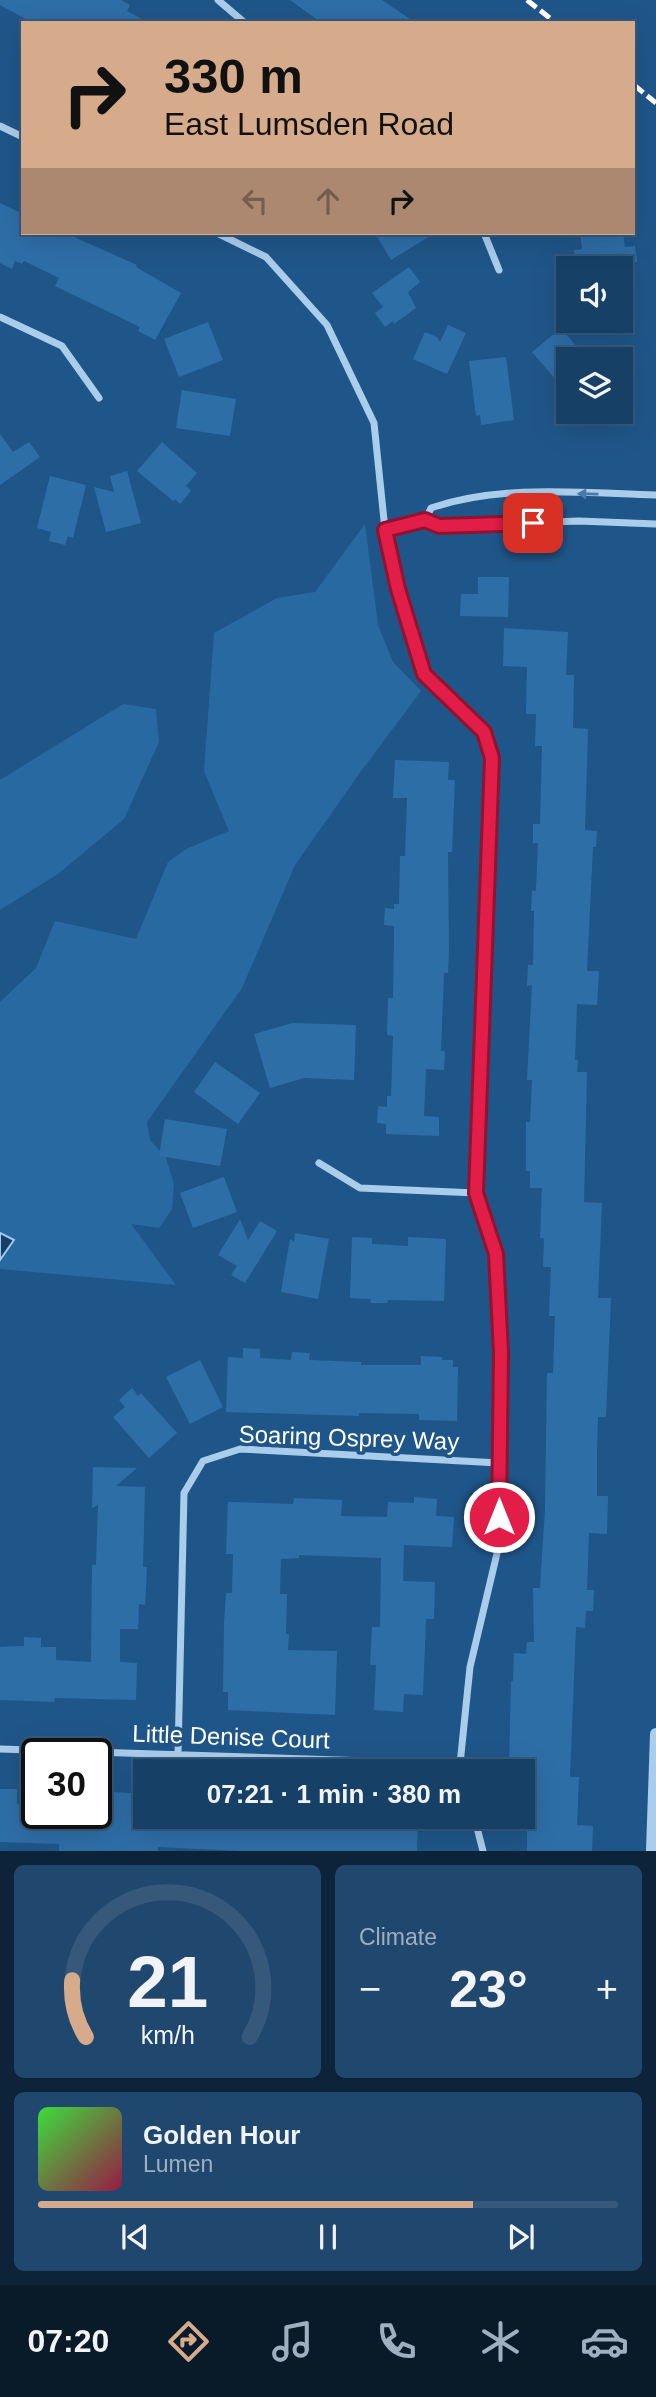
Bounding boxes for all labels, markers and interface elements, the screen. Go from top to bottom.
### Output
icon: right [49,49,140,140]
text: 330 m [164,49,303,103]
text: East Lumsden Road [164,106,454,142]
icon: left [236,182,274,220]
icon: ahead [309,182,347,220]
icon: right [382,182,420,220]
map controls [556,256,633,424]
button: sound [556,256,633,333]
button: layers [556,347,633,424]
one-way arrow [577,488,599,499]
pin [503,493,563,553]
icon: arrive [514,504,552,542]
street label: Soaring Osprey Way [238,1420,460,1455]
position arrow [462,1480,536,1554]
street label: Little Denise Court [132,1720,330,1753]
speed limit sign: 30 [21,1738,112,1829]
text: 07:21 · 1 min · 380 m [207,1779,461,1809]
text: Climate [359,1924,437,1950]
text: 21 [127,1942,208,2023]
text: 23° [449,1960,528,2018]
text: − [359,1968,381,2010]
text: + [596,1968,618,2010]
text: km/h [140,2021,195,2049]
text: Golden Hour [143,2120,300,2150]
text: Lumen [143,2151,213,2177]
icon: previous [116,2218,154,2256]
icon: pause [309,2218,347,2256]
icon: next [502,2218,540,2256]
icon: directions [164,2317,213,2366]
icon: music [268,2317,317,2366]
icon: phone [372,2317,421,2366]
icon: climate [476,2317,525,2366]
icon: car [580,2317,629,2366]
text: 07:20 [27,2323,109,2359]

